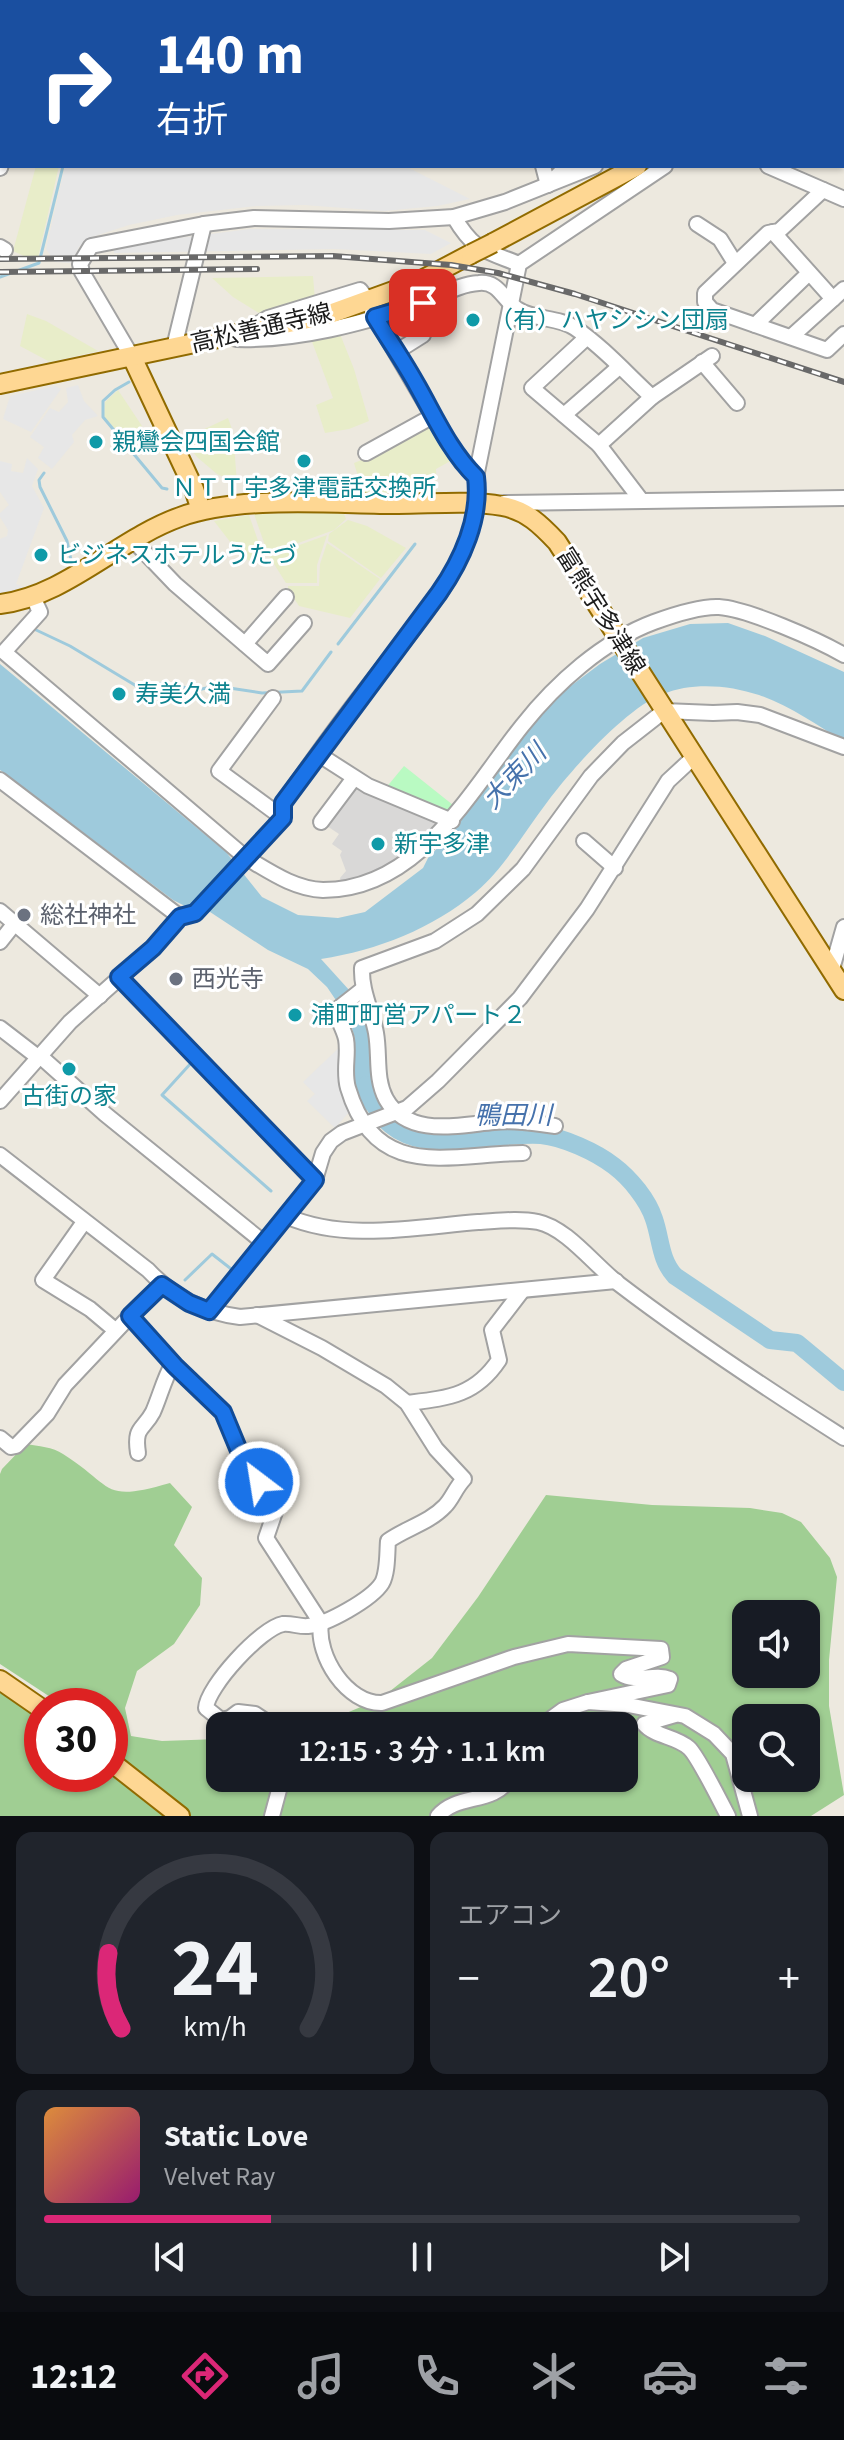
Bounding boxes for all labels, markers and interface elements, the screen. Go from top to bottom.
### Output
text: 140 m [156,16,304,95]
icon: right [24,32,128,136]
text: 右折 [156,95,228,146]
pin [389,269,457,337]
icon: arrive [401,281,445,325]
street label: 高松善通寺線 [187,295,335,362]
place label: （有）ハヤシシン団扇 [489,303,729,338]
marker: （有）ハヤシシン団扇 [464,311,482,329]
place label: 親鸞会四国会館 [112,425,280,460]
marker: 親鸞会四国会館 [87,433,105,451]
marker: ＮＴＴ宇多津電話交換所 [295,452,313,470]
place label: ＮＴＴ宇多津電話交換所 [172,471,436,506]
place label: ビジネスホテルうたづ [57,538,297,573]
street label: 富熊宇多津線 [548,541,654,682]
marker: ビジネスホテルうたづ [32,546,50,564]
place label: 寿美久満 [135,677,231,712]
marker: 寿美久満 [110,685,128,703]
water label: 大束川 [474,733,557,817]
place label: 新宇多津 [394,827,490,862]
marker: 新宇多津 [369,835,387,853]
place label: 総社神社 [40,898,136,933]
marker: 総社神社 [15,906,33,924]
place label: 西光寺 [192,962,264,997]
marker: 西光寺 [167,970,185,988]
place label: 浦町町営アパート２ [311,998,527,1033]
marker: 浦町町営アパート２ [286,1006,304,1024]
marker: 古街の家 [60,1060,78,1078]
place label: 古街の家 [21,1079,117,1114]
water label: 鴨田川 [474,1097,555,1134]
position arrow [217,1440,301,1524]
map controls [732,1600,820,1792]
button: sound [732,1600,820,1688]
speed limit sign: 30 [24,1688,128,1792]
button: search [732,1704,820,1792]
text: 12:15 · 3 分 · 1.1 km [298,1730,546,1773]
text: エアコン [458,1897,562,1934]
text: 24 [171,1910,259,2028]
text: 20° [588,1936,670,2021]
text: − [458,1948,480,2011]
text: + [778,1948,800,2011]
text: km/h [183,2007,247,2047]
text: Static Love [164,2115,308,2158]
text: Velvet Ray [164,2158,275,2195]
icon: previous [148,2235,192,2279]
icon: pause [400,2235,444,2279]
icon: next [652,2235,696,2279]
icon: directions [177,2348,233,2404]
icon: music [293,2348,349,2404]
icon: phone [409,2348,465,2404]
icon: climate [526,2348,582,2404]
icon: car [642,2348,698,2404]
icon: filters [758,2348,814,2404]
text: 12:12 [30,2351,117,2402]

